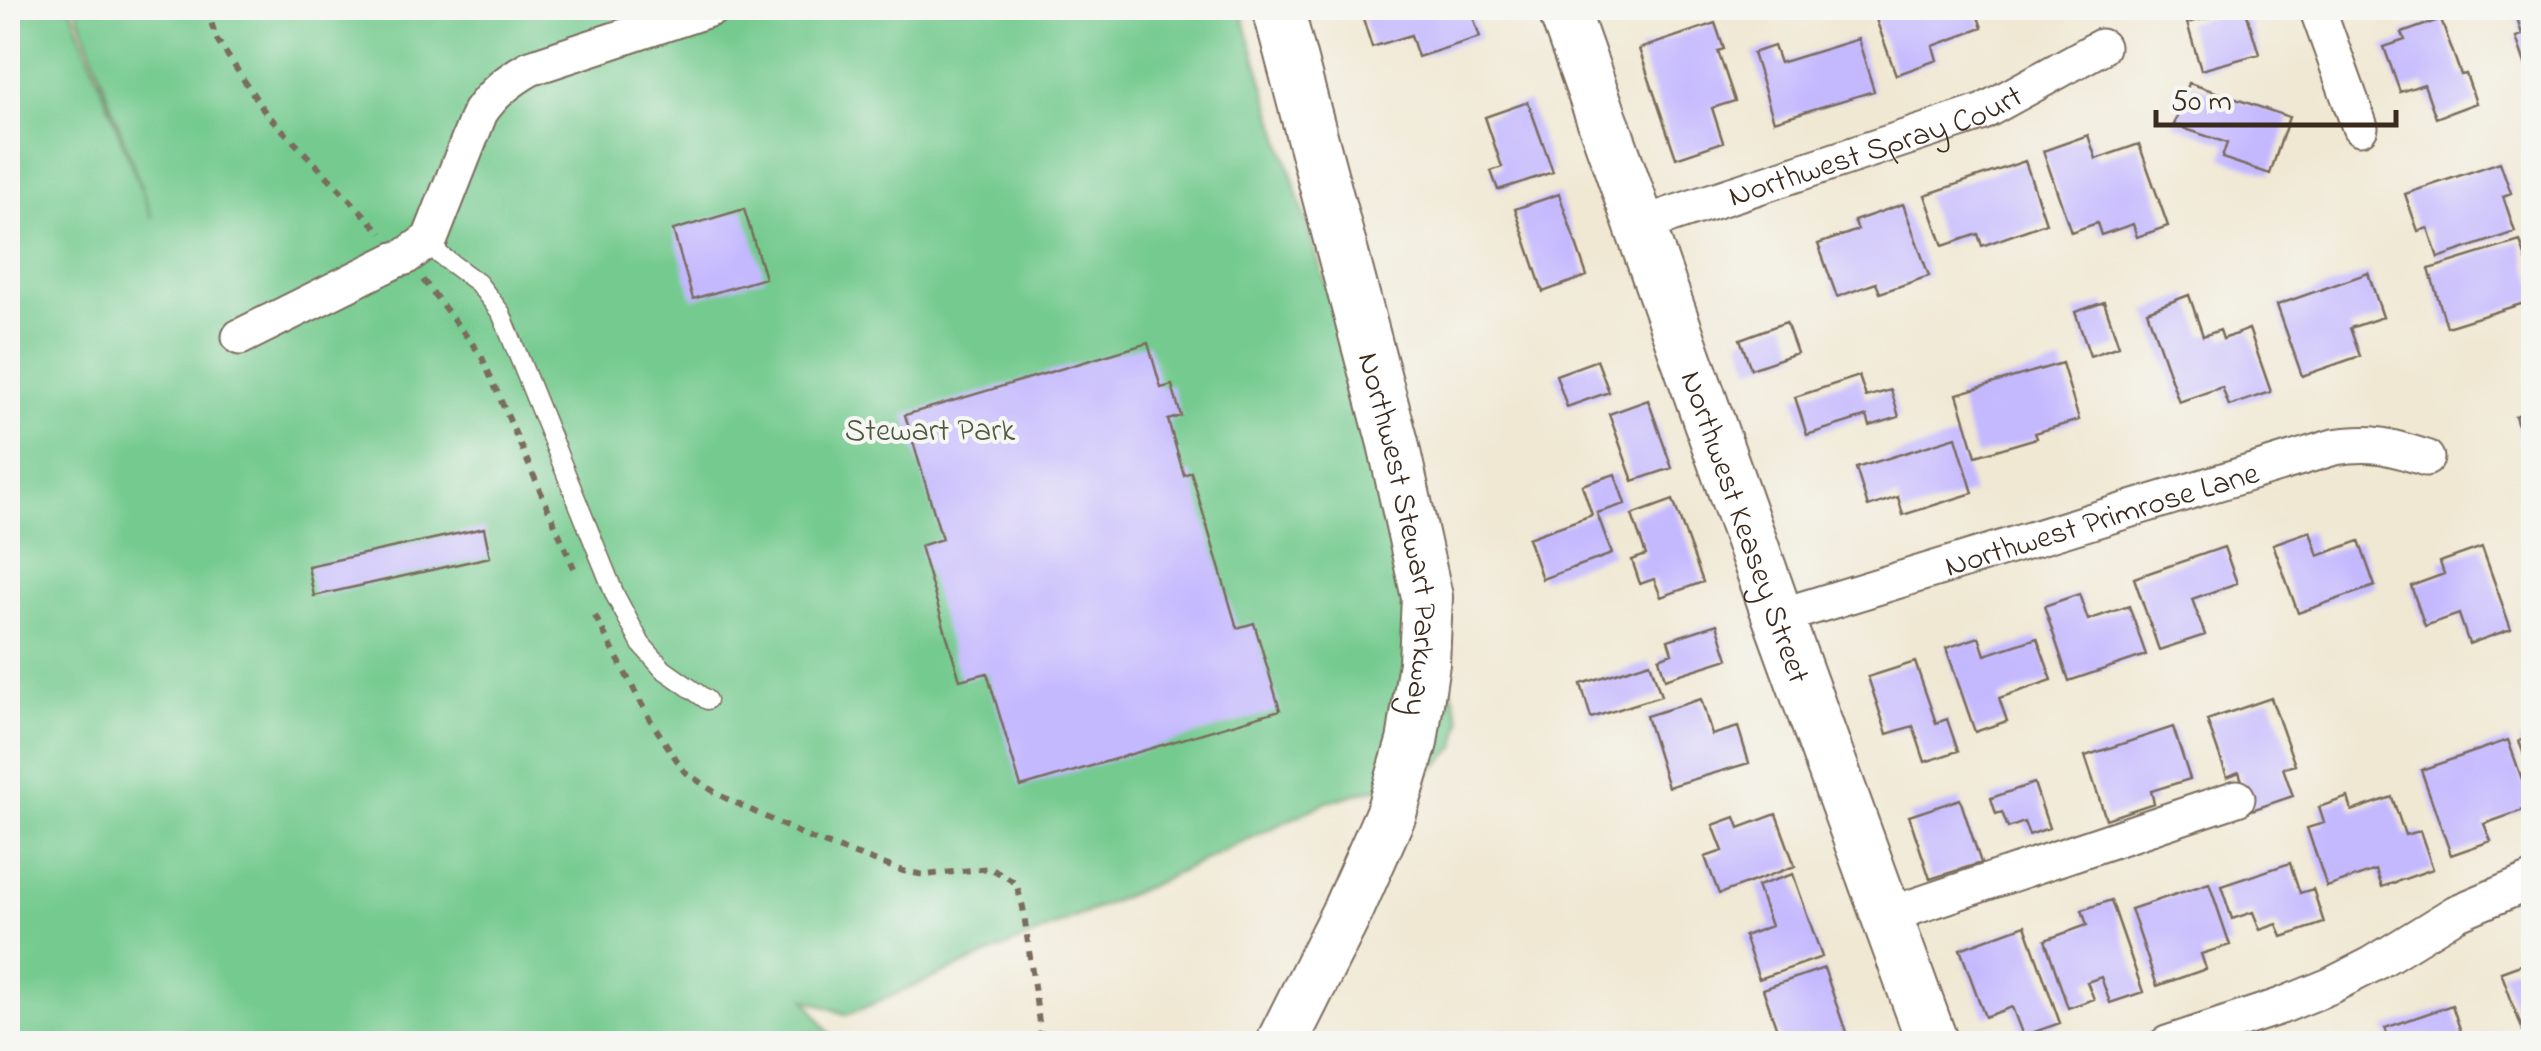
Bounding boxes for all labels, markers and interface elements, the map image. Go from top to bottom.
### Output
scale bar [2156,65,2396,127]
street label: Northwest Spray Court [1723,74,2032,221]
text: 50 m [2171,81,2232,125]
street label: Northwest Stewart Parkway [1343,347,1447,719]
street label: Northwest Keasey Street [1666,365,1820,691]
park label: Stewart Park [845,409,1016,456]
street label: Northwest Primrose Lane [1939,451,2266,592]

